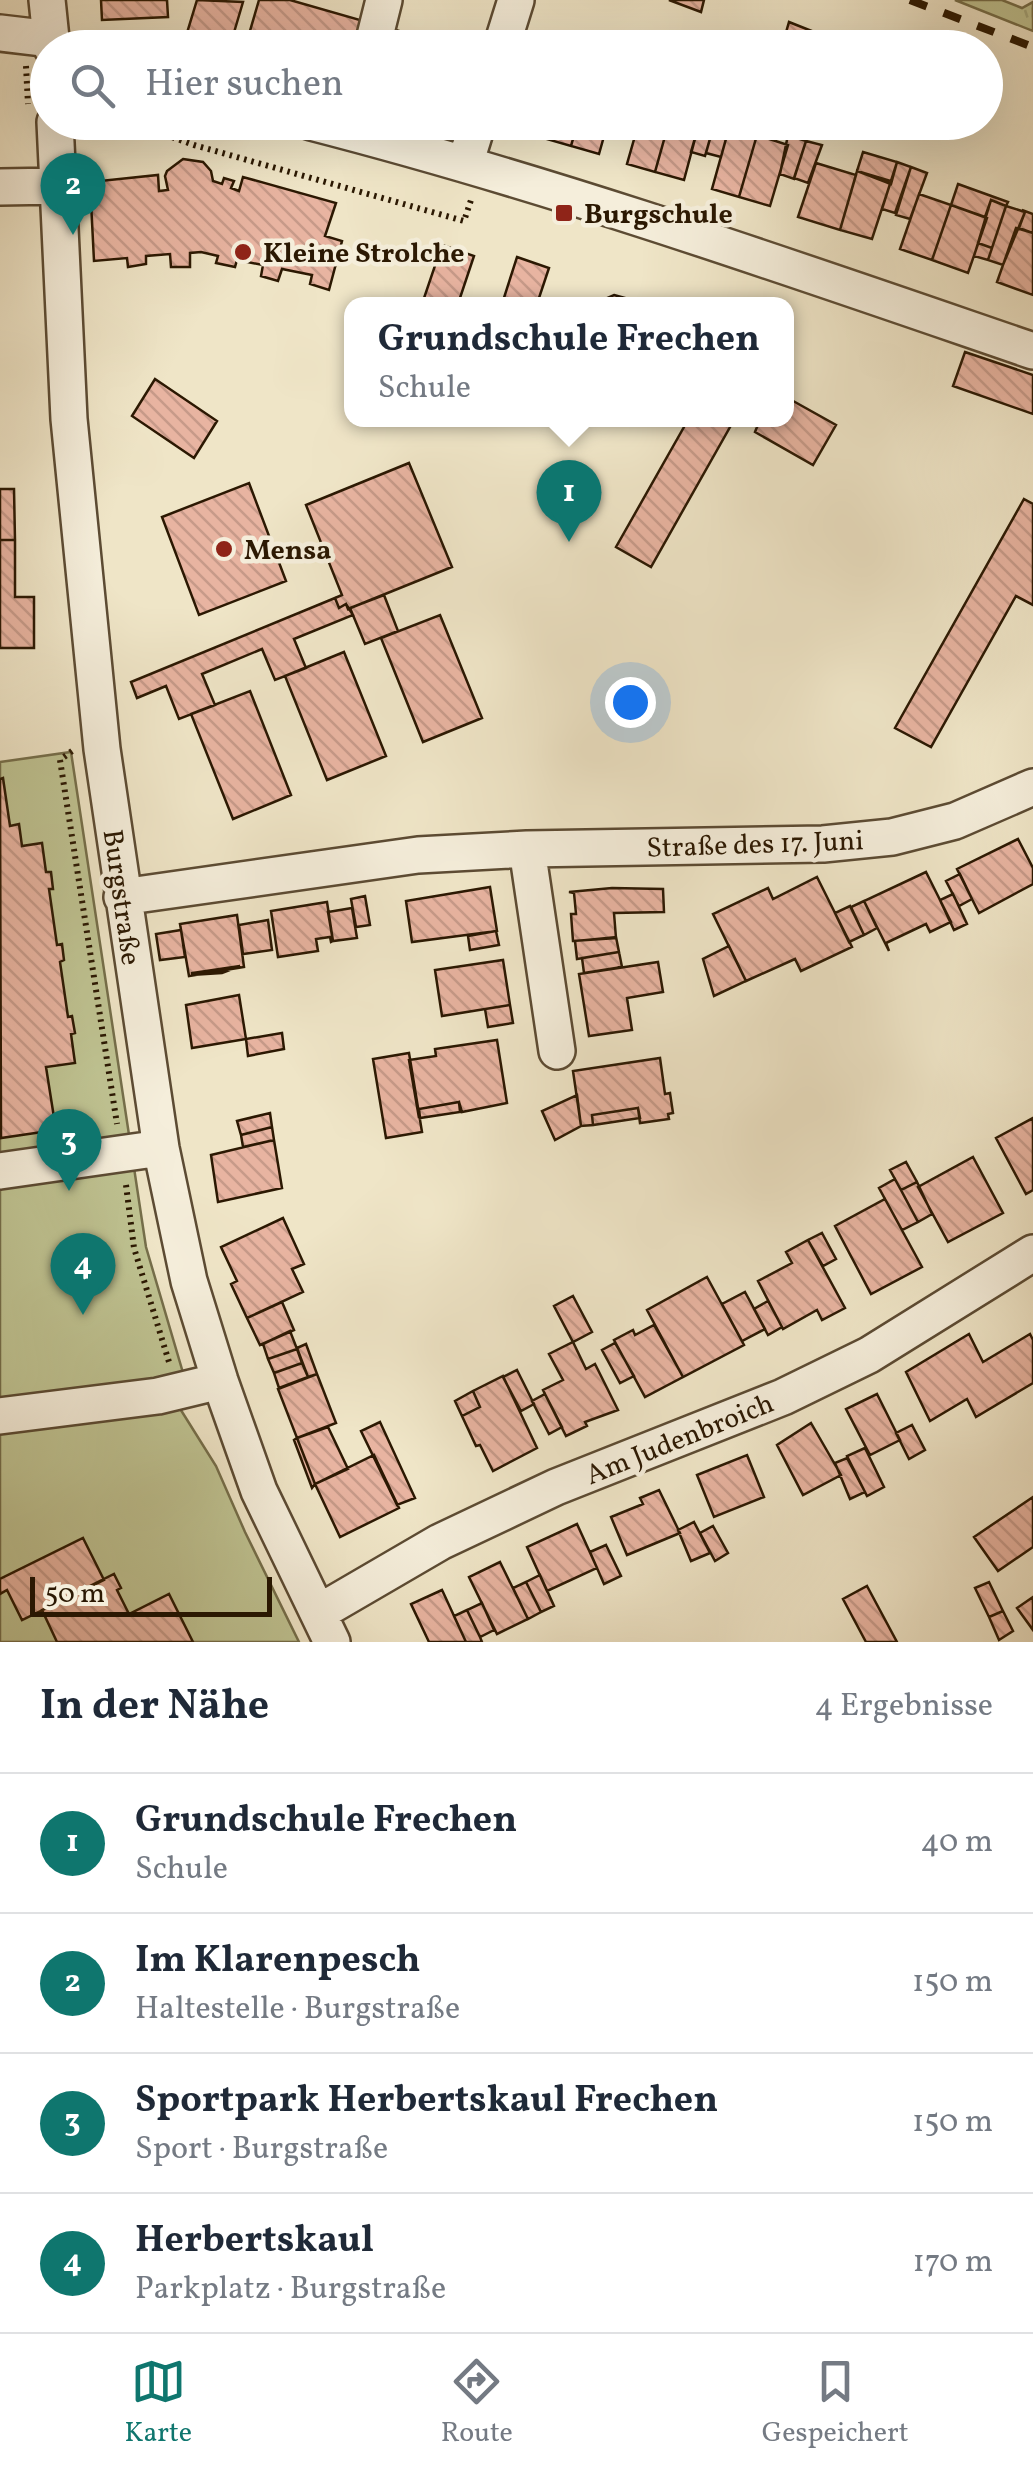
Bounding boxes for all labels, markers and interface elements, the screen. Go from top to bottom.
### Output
search box [30,30,1003,140]
icon: search [65,58,120,113]
text: Hier suchen [145,59,344,112]
pin: 2 [40,152,106,235]
place label: Burgschule [584,196,733,235]
marker: Burgschule [553,202,575,224]
place label: Kleine Strolche [263,235,465,274]
marker: Kleine Strolche [232,241,254,263]
popup [344,297,794,427]
text: Grundschule Frechen [378,314,760,367]
text: Schule [378,367,471,411]
pin: 1 [536,460,602,542]
place label: Mensa [244,532,332,571]
marker: Mensa [213,538,235,560]
your location [605,677,656,728]
street label: Straße des 17. Juni [646,822,864,869]
street label: Burgstraße [92,827,149,968]
pin: 3 [36,1108,102,1191]
pin: 4 [51,1232,116,1315]
street label: Am Judenbroich [580,1385,780,1496]
scale bar [30,1572,272,1616]
text: 50 m [45,1575,105,1614]
text: In der Nähe [40,1678,269,1737]
text: 4 Ergebnisse [815,1685,993,1729]
text: Grundschule Frechen [135,1795,517,1848]
text: 1 [66,1821,79,1865]
text: 40 m [921,1821,993,1865]
text: Schule [135,1848,228,1892]
text: Im Klarenpesch [135,1935,421,1988]
text: 2 [64,1961,81,2005]
text: 150 m [912,1961,993,2005]
text: Haltestelle · Burgstraße [135,1988,460,2032]
text: Sportpark Herbertskaul Frechen [135,2075,718,2128]
text: 3 [64,2101,81,2145]
text: 150 m [912,2101,993,2145]
text: Sport · Burgstraße [135,2128,388,2172]
text: Herbertskaul [135,2215,374,2268]
text: 4 [63,2241,82,2285]
text: 170 m [912,2241,993,2285]
text: Parkplatz · Burgstraße [135,2268,446,2312]
tab: Karte [124,2354,192,2453]
tab: Route [441,2354,513,2453]
tab: Gespeichert [762,2354,909,2453]

